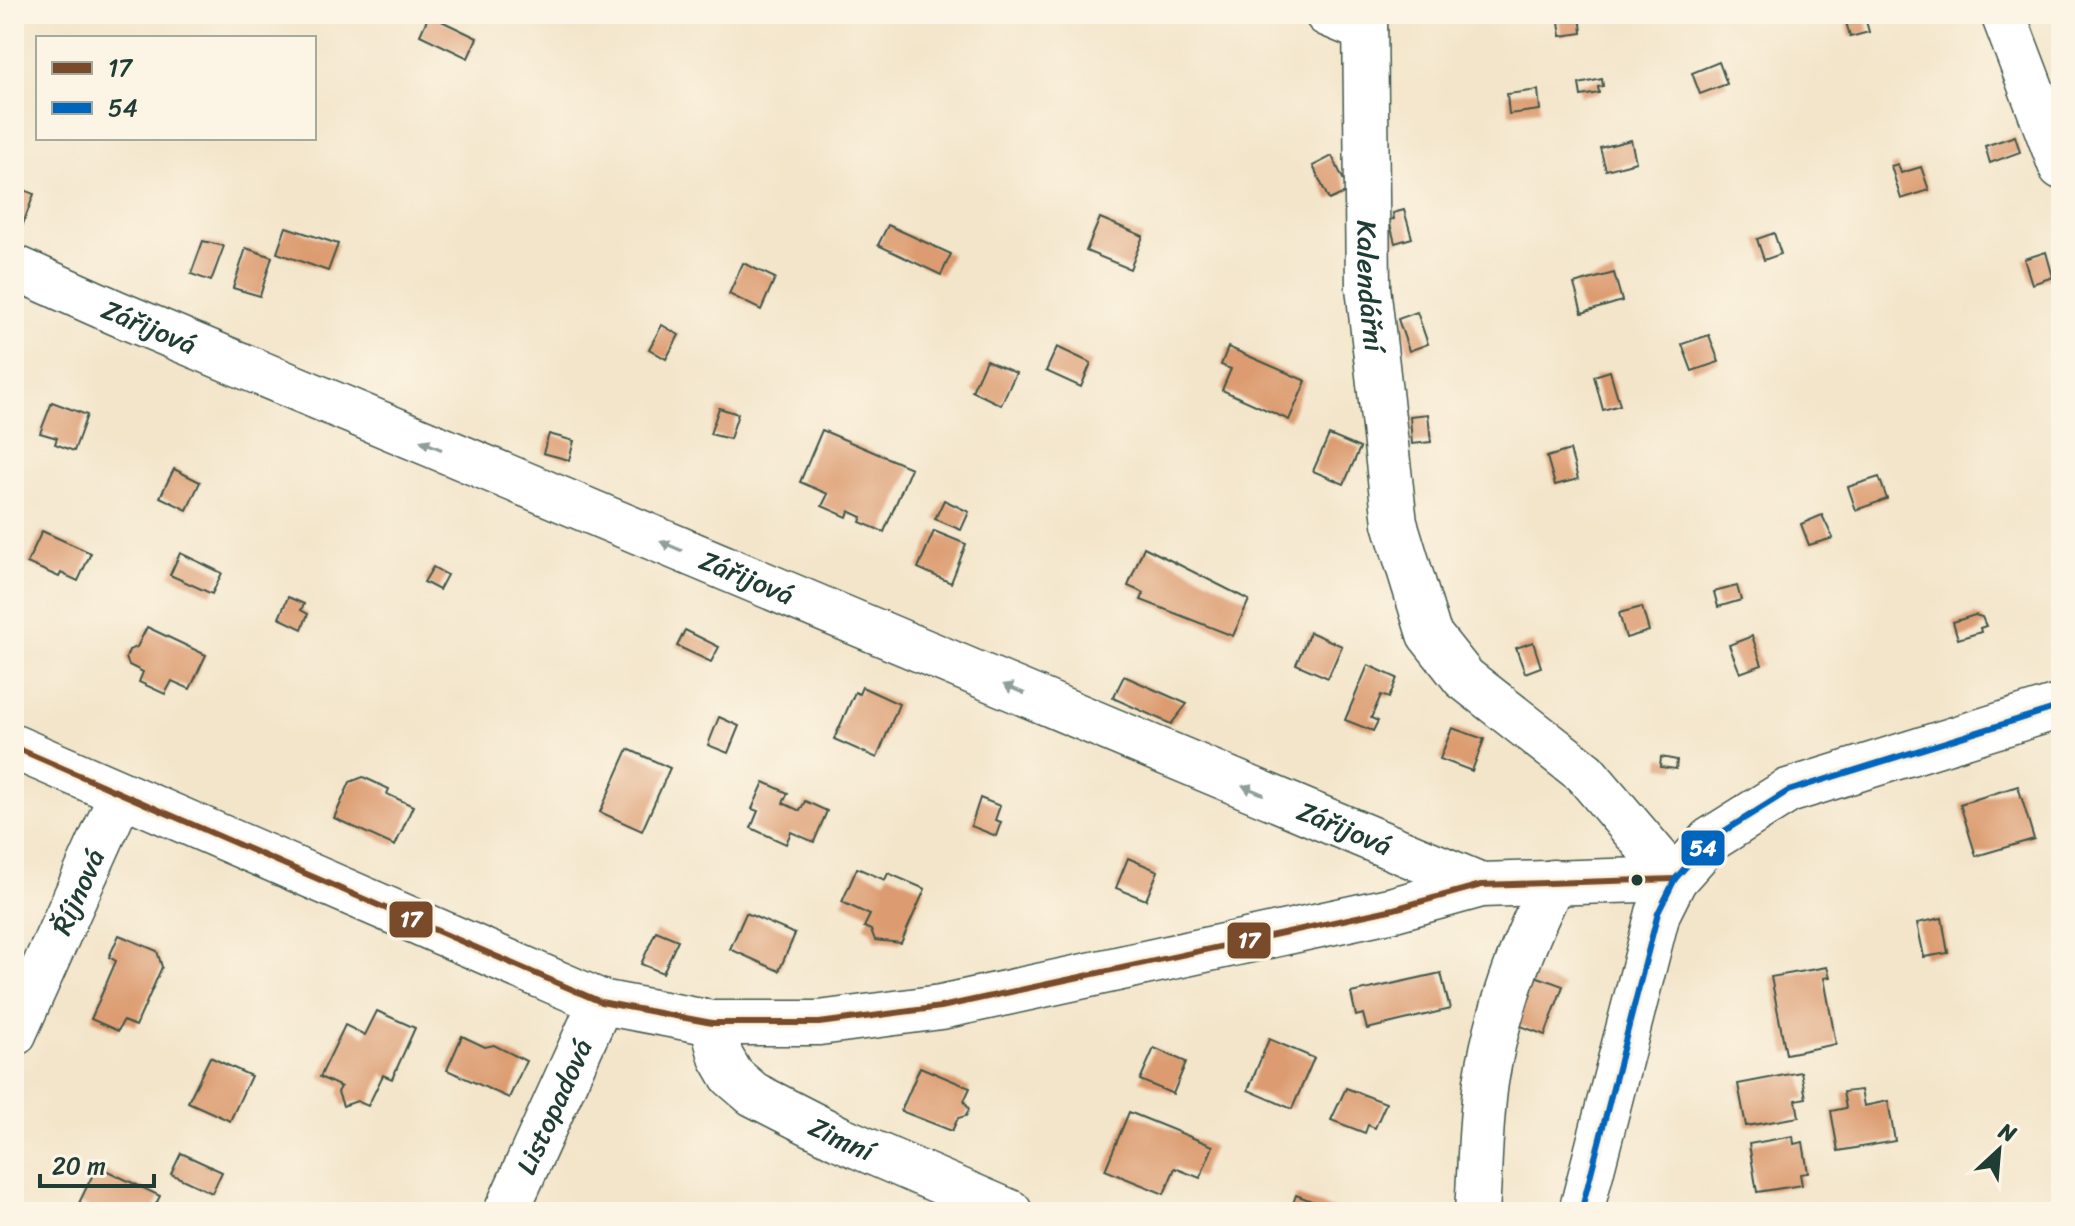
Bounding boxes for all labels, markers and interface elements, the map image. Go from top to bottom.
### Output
legend [36,36,316,140]
text: 17 [108,47,133,89]
text: 54 [108,87,138,129]
street label: Kalendářní [1342,220,1400,358]
street label: Zářijová [94,285,204,369]
one-way arrow [419,438,443,451]
street label: Zářijová [692,536,802,619]
one-way arrow [659,539,683,552]
one-way arrow [1002,683,1026,696]
one-way arrow [1241,783,1265,796]
street label: Zářijová [1289,787,1400,870]
line badge: 54 [1680,829,1726,867]
text: 54 [1689,829,1717,868]
street label: Říjnová [37,841,119,943]
unlabelled marker [1629,872,1645,888]
line badge: 17 [388,900,434,939]
text: 17 [400,900,424,939]
line badge: 17 [1226,921,1272,960]
text: 17 [1238,921,1262,960]
street label: Listopadová [502,1030,606,1183]
street label: Zimní [800,1102,885,1177]
north arrow [1959,1110,2039,1190]
text: N [1991,1111,2024,1154]
scale bar [40,1138,154,1188]
text: 20 m [52,1145,106,1187]

